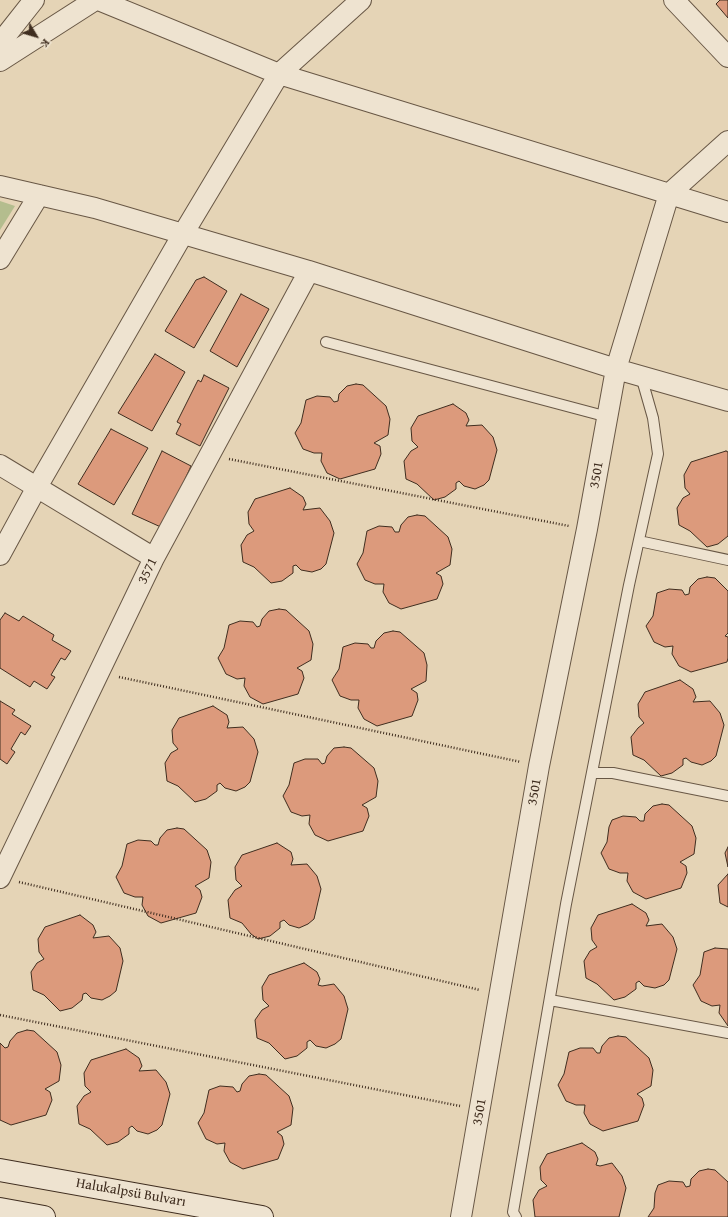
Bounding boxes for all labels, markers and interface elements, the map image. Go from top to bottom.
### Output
north arrow [16,16,56,56]
text: K [37,36,54,51]
street label: 3501 [586,460,608,490]
street label: 3571 [135,555,161,587]
street label: 3501 [524,777,546,807]
street label: 3501 [469,1097,491,1127]
street label: Halukalpsü Bulvarı [75,1175,187,1211]

